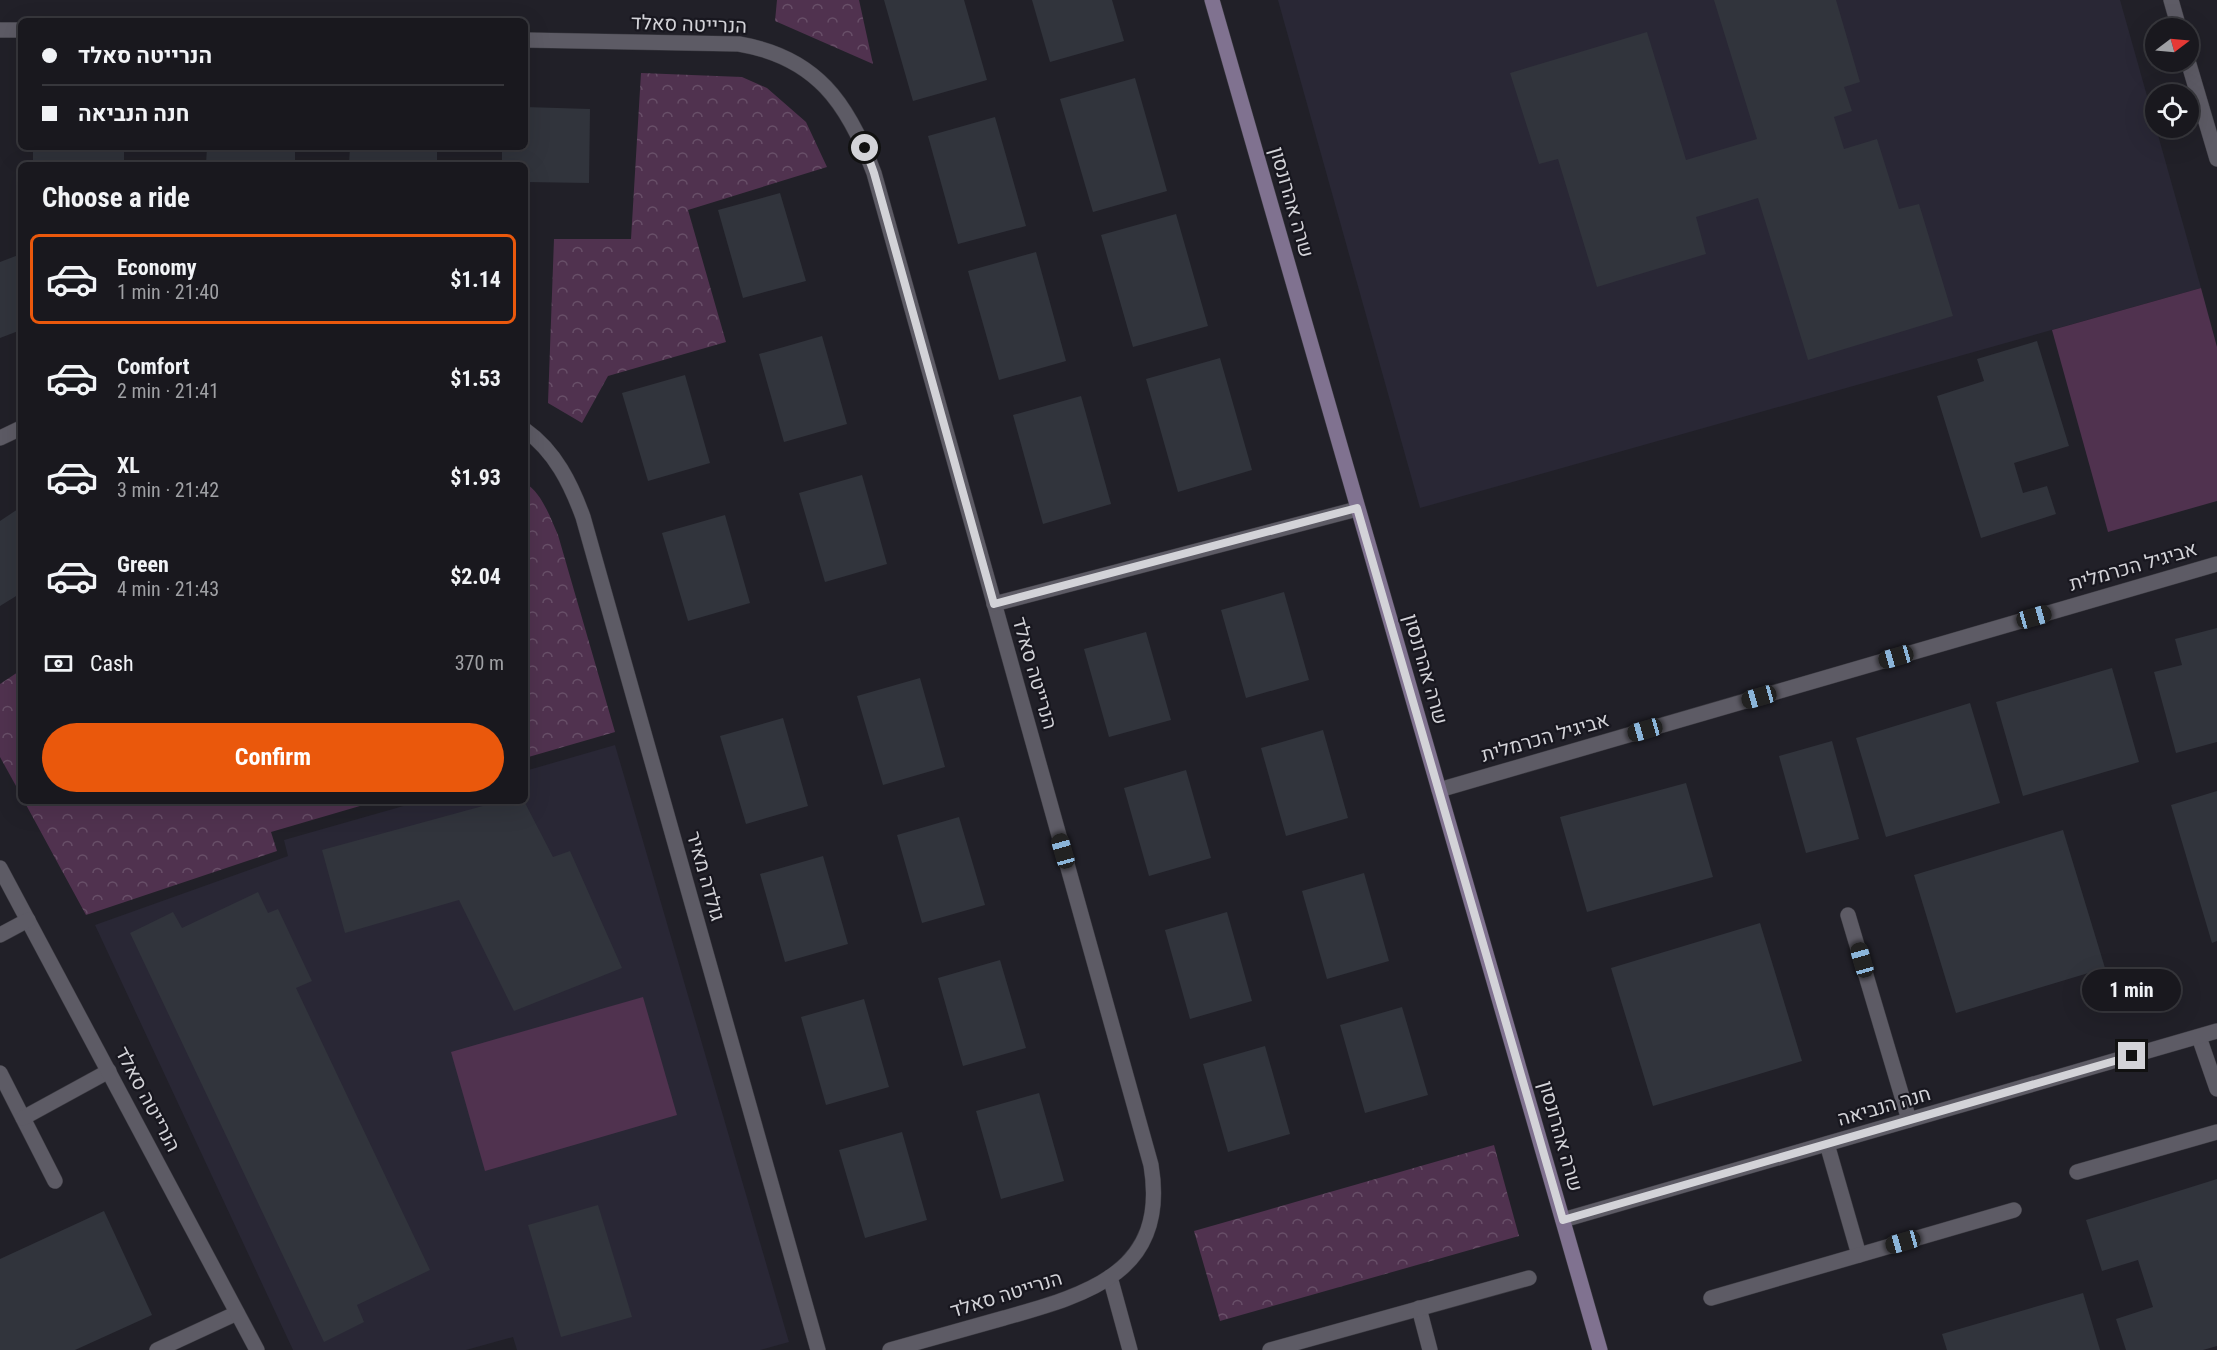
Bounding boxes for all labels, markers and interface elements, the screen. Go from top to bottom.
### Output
street label: הנרייטה סאלד [631,10,747,38]
north arrow [2145,18,2199,72]
map controls [2145,18,2199,138]
text: הנרייטה סאלד [78,43,212,68]
button: locate [2145,84,2199,138]
text: חנה הנביאה [78,101,189,126]
route start [851,134,878,161]
street label: שרה אהרונסון [1265,144,1319,260]
text: Choose a ride [42,182,190,214]
icon: car [45,252,99,306]
text: Economy [117,255,197,280]
text: $1.14 [450,267,501,292]
text: 1 min · 21:40 [117,280,219,304]
icon: car [45,351,99,405]
text: Comfort [117,354,190,379]
text: $1.53 [450,366,501,391]
text: 2 min · 21:41 [117,379,219,403]
icon: car [45,450,99,504]
text: XL [117,453,140,478]
text: $1.93 [450,465,501,490]
text: 3 min · 21:42 [117,478,219,502]
street label: אביגיל הכרמלית [2066,536,2200,596]
icon: car [45,549,99,603]
text: Green [117,552,169,577]
text: $2.04 [450,564,501,589]
text: 4 min · 21:43 [117,577,219,601]
car [2014,603,2054,631]
street label: שרה אהרונסון [1399,611,1453,727]
street label: הנרייטה סאלד [1007,614,1063,732]
car [1876,643,1916,671]
icon: cash [42,647,75,680]
text: Cash [90,651,134,676]
text: 370 m [455,651,504,675]
car [1739,683,1779,711]
street label: אביגיל הכרמלית [1478,707,1612,767]
car [1625,716,1665,744]
button: Confirm [42,723,504,792]
street label: גולדה מאיר [682,828,730,924]
car [1049,831,1077,871]
car [1848,940,1876,980]
callout: 1 min [2082,969,2182,1011]
text: 1 min [2109,978,2154,1002]
street label: הנרייטה סאלד [110,1042,186,1156]
route end [2118,1042,2145,1069]
street label: שרה אהרונסון [1534,1078,1588,1194]
street label: חנה הנביאה [1835,1081,1933,1131]
car [1883,1228,1923,1256]
street label: הנרייטה סאלד [947,1266,1065,1322]

